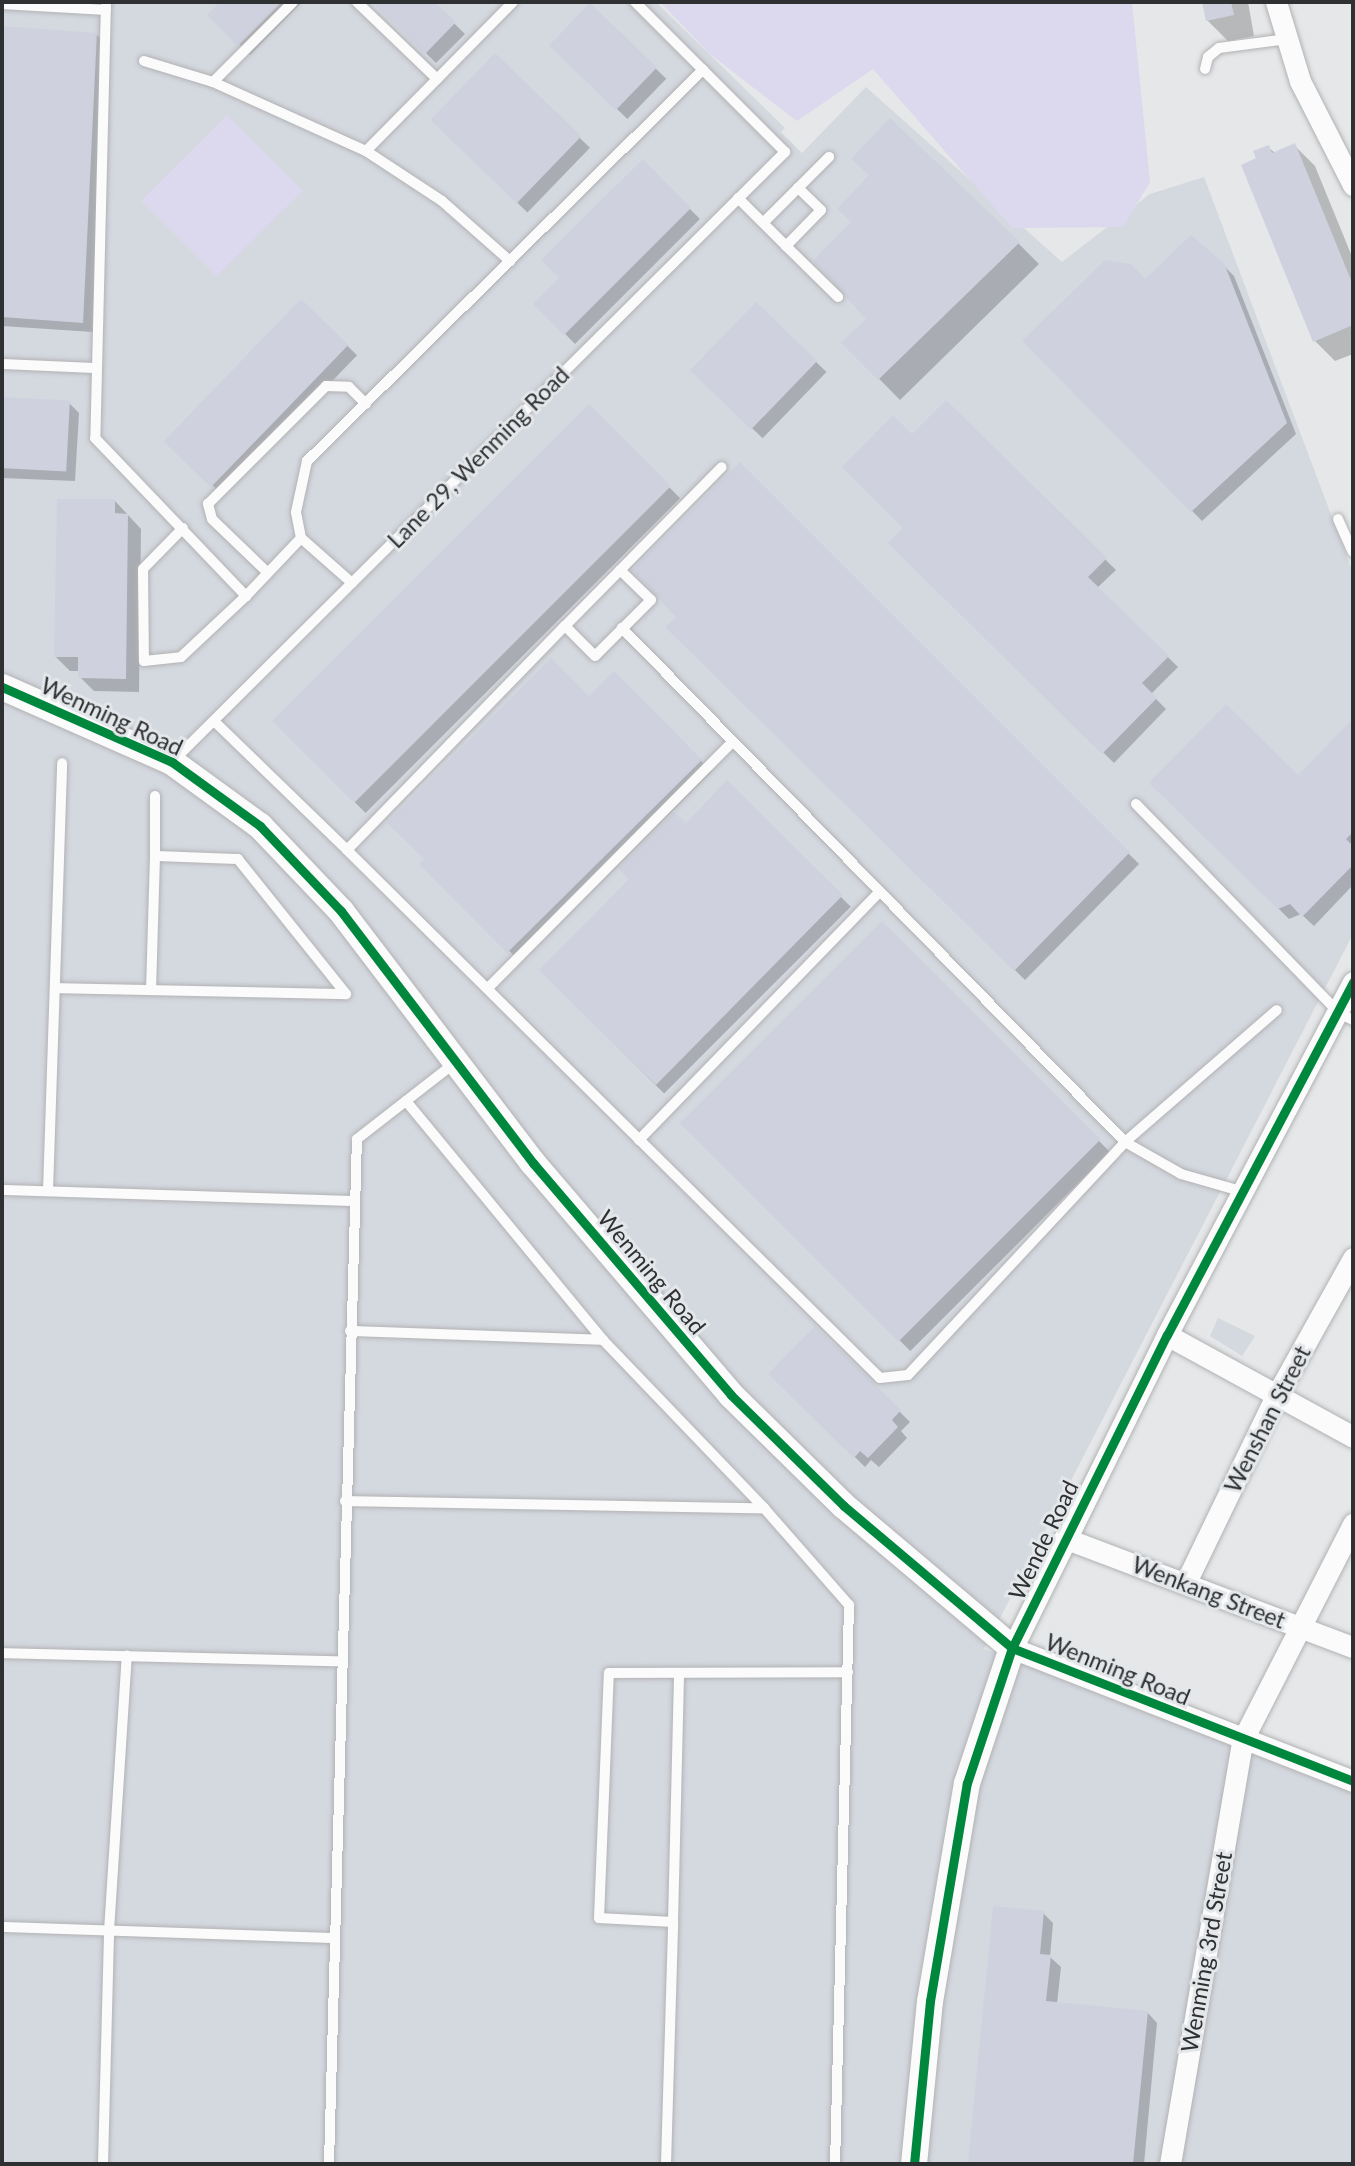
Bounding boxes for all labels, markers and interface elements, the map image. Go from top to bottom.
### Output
street label: Lane 29, Wenming Road [381,360,575,554]
street label: Wenming Road [37,671,187,761]
street label: Wenming Road [592,1204,712,1340]
street label: Wenshan Street [1218,1341,1316,1497]
street label: Wende Road [1002,1476,1084,1604]
street label: Wenkang Street [1129,1550,1289,1634]
street label: Wenming Road [1042,1627,1194,1711]
street label: Wenming 3rd Street [1175,1850,1237,2054]

